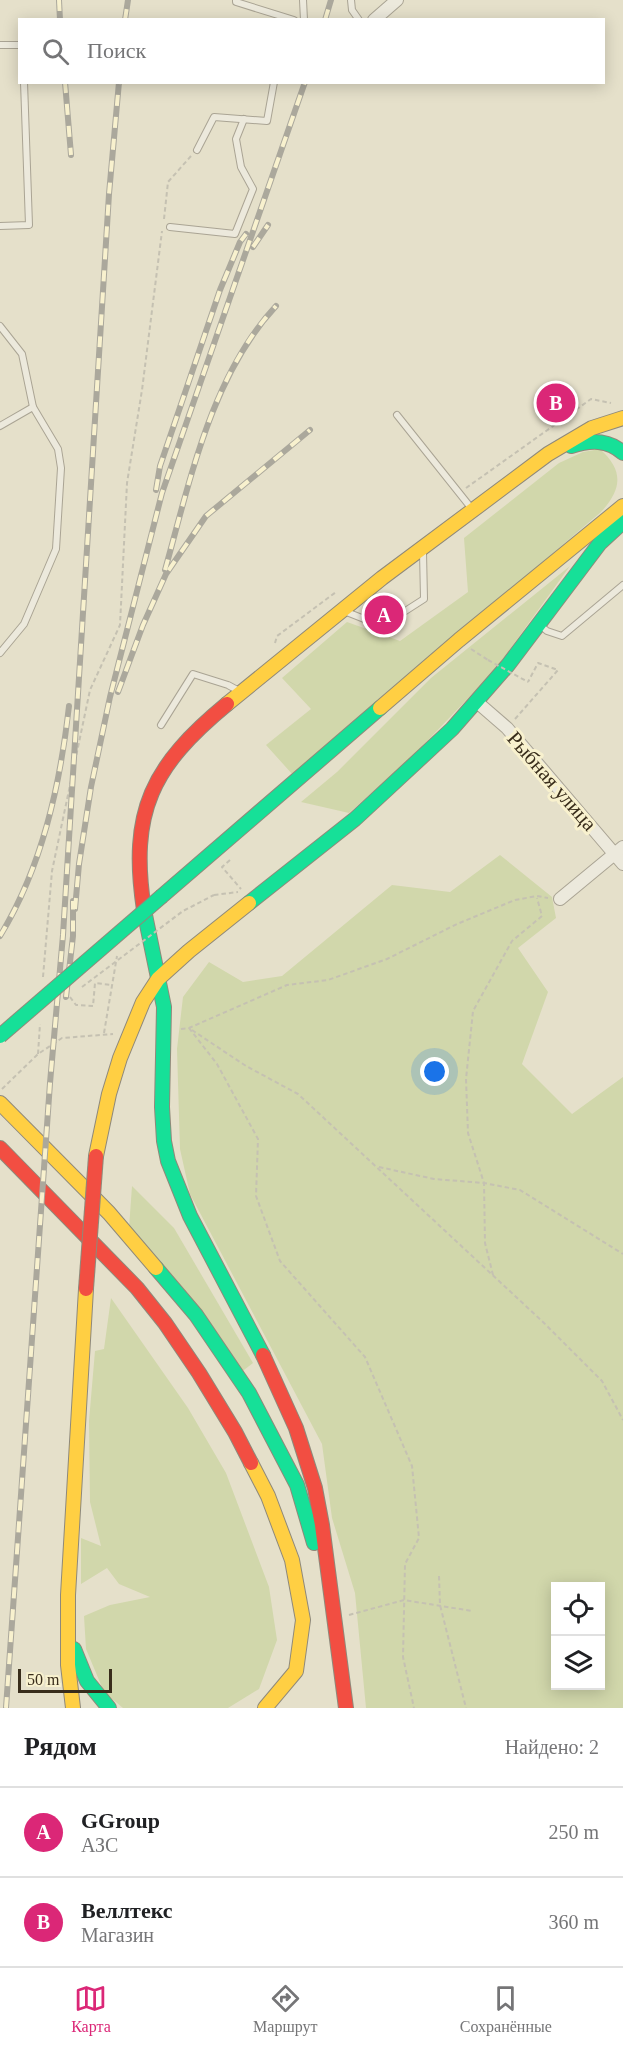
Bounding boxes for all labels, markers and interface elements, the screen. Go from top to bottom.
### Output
search box [18,18,605,84]
icon: search [39,35,72,68]
text: Поиск [87,38,146,63]
pin: B [536,380,576,426]
pin: A [364,592,404,638]
street label: Рыбная улица [502,726,602,836]
your location [420,1057,449,1086]
map controls [551,1582,605,1690]
button: locate [551,1582,605,1636]
button: layers [551,1636,605,1690]
scale bar [18,1666,112,1694]
text: 50 m [27,1671,59,1688]
text: Рядом [24,1732,97,1761]
text: Найдено: 2 [505,1736,599,1758]
text: GGroup [81,1808,160,1833]
text: A [36,1821,51,1843]
text: 250 m [548,1821,599,1843]
text: АЗС [81,1834,118,1856]
text: Веллтекс [81,1898,173,1923]
text: B [37,1911,50,1933]
text: 360 m [548,1911,599,1933]
text: Магазин [81,1924,154,1946]
tab: Карта [71,1982,111,2036]
tab: Маршрут [253,1982,318,2036]
tab: Сохранённые [460,1982,552,2036]

